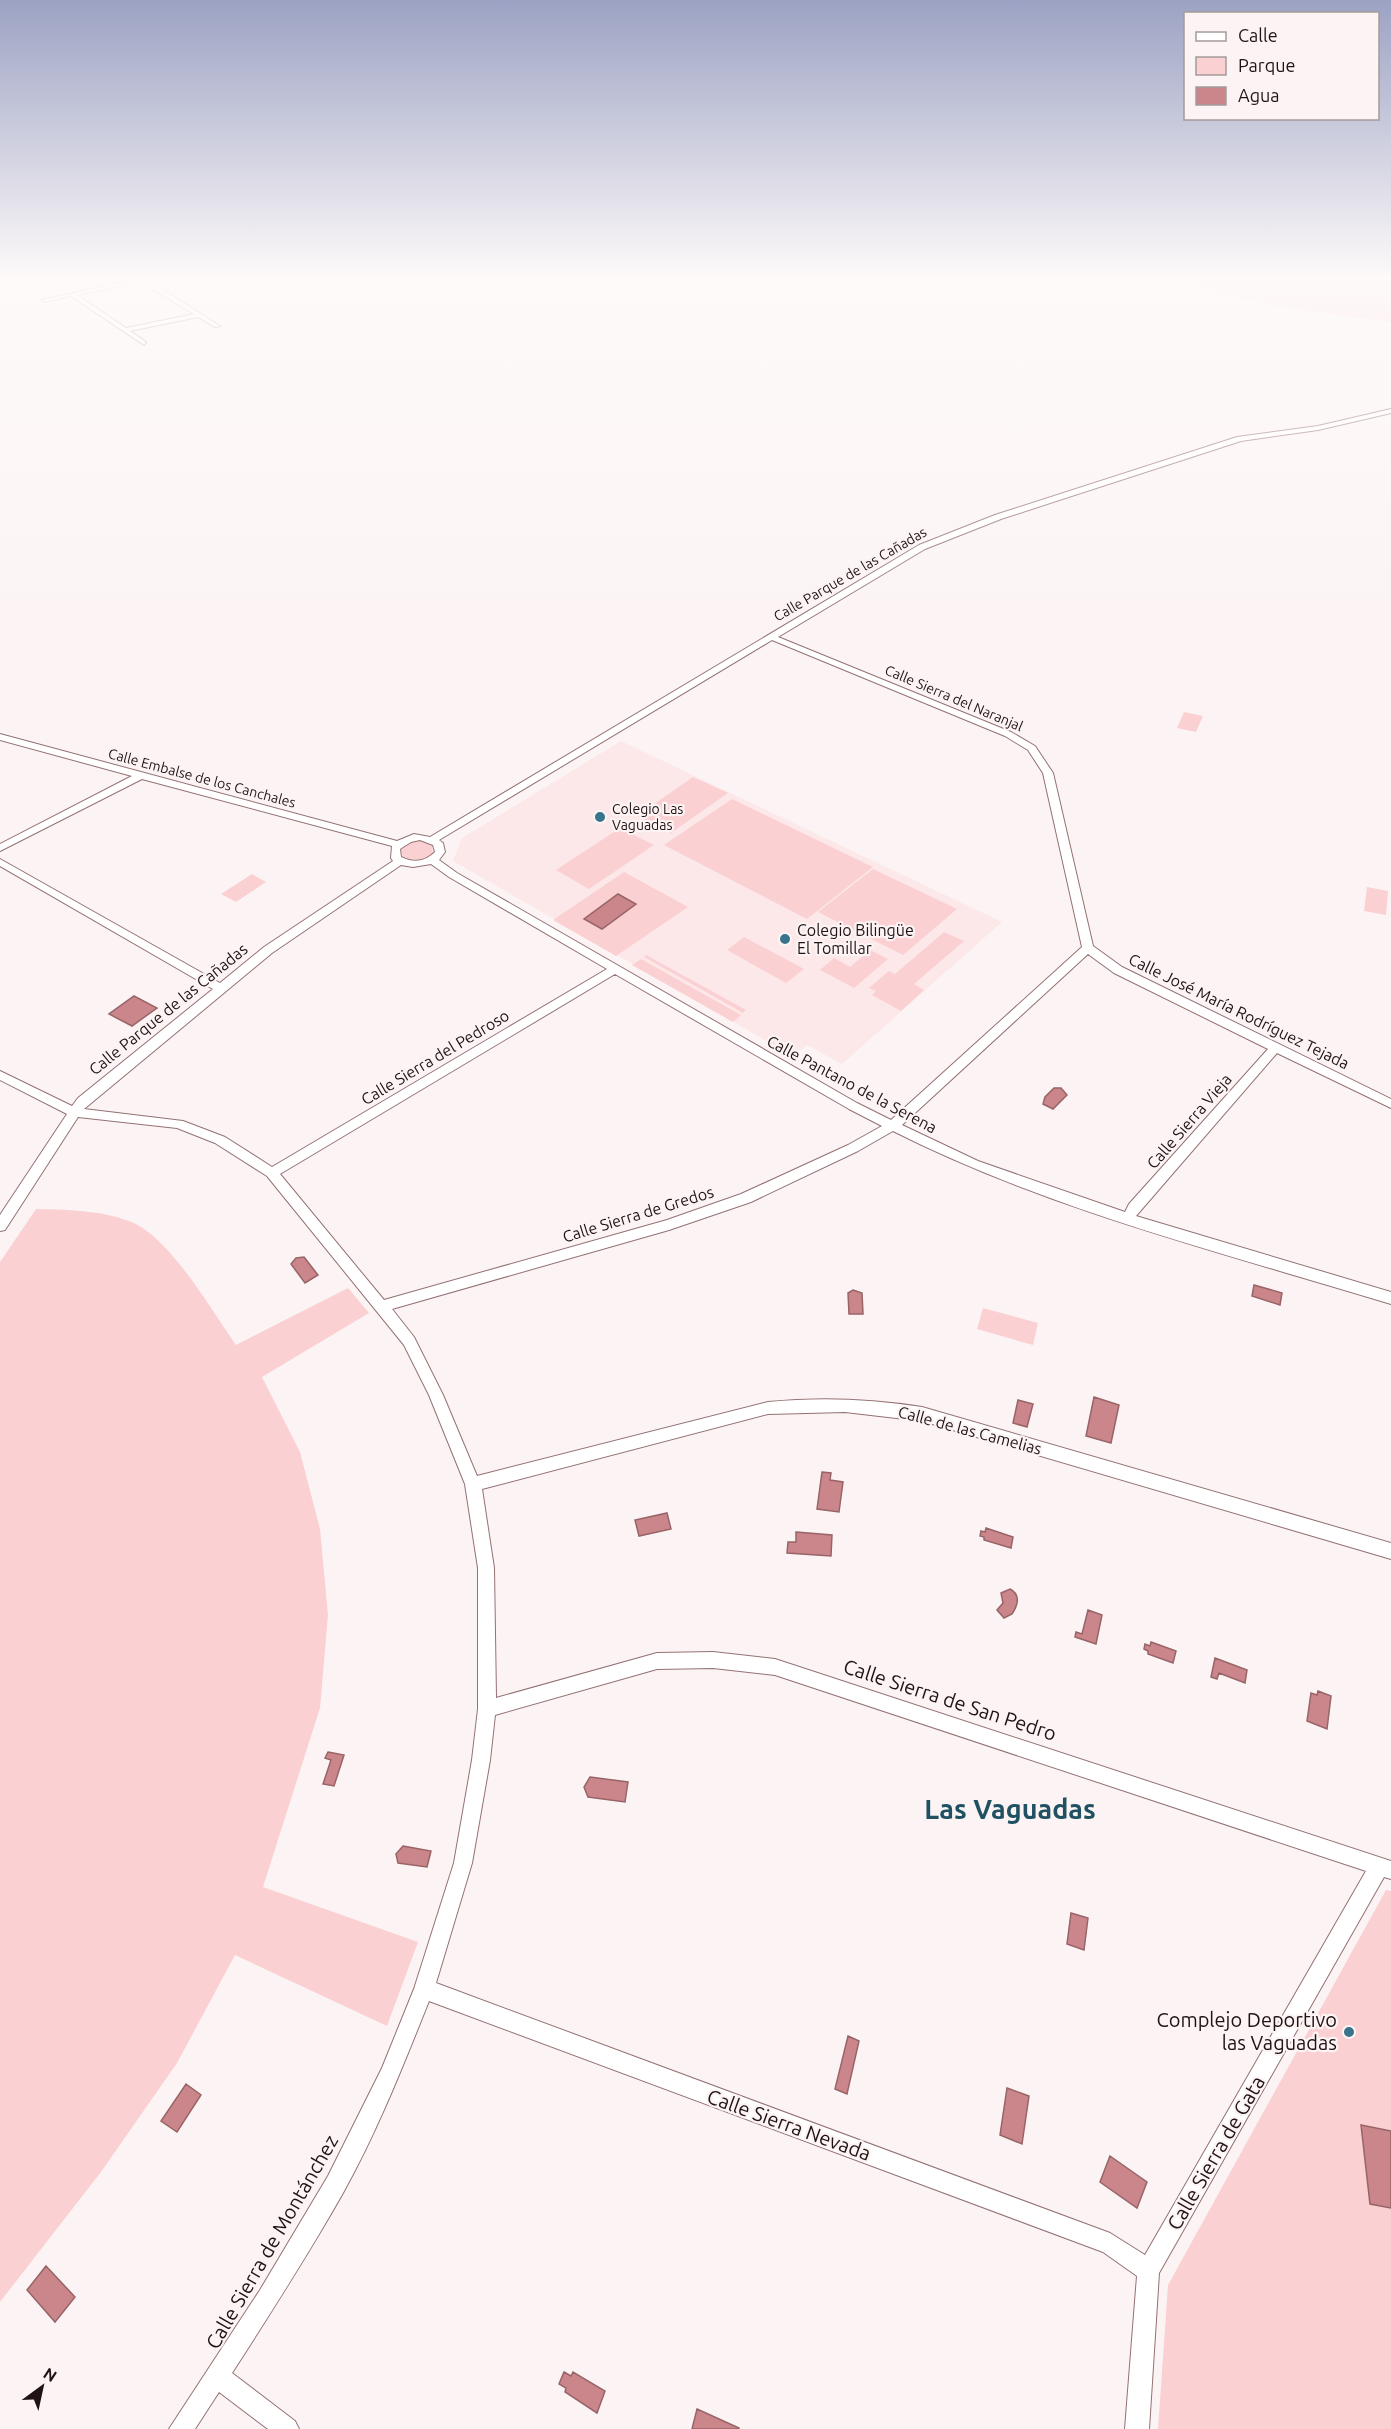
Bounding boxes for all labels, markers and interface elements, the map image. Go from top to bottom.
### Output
legend [1184,12,1379,120]
text: Calle [1238,25,1278,45]
text: Parque [1238,55,1295,75]
text: Agua [1238,85,1280,105]
street label: Calle Parque de las Cañadas [771,524,929,624]
street label: Calle Sierra del Naranjal [883,662,1026,734]
street label: Calle Embalse de los Canchales [107,745,297,811]
place label: Colegio Las Vaguadas [612,801,683,833]
marker: Colegio Las Vaguadas [593,810,607,824]
place label: Colegio Bilingüe El Tomillar [797,921,914,957]
marker: Colegio Bilingüe El Tomillar [778,932,792,946]
street label: Calle Parque de las Cañadas [85,940,251,1078]
street label: Calle José María Rodríguez Tejada [1126,950,1352,1072]
street label: Calle Sierra del Pedroso [358,1006,512,1108]
street label: Calle Pantano de la Serena [764,1032,940,1136]
street label: Calle Sierra Vieja [1143,1070,1235,1172]
street label: Calle Sierra de Gredos [560,1182,716,1246]
street label: Calle de las Camelias [896,1402,1044,1458]
street label: Calle Sierra de San Pedro [841,1654,1060,1745]
district label: Las Vaguadas [924,1794,1096,1824]
place label: Complejo Deportivo las Vaguadas [1156,2008,1337,2054]
marker: Complejo Deportivo las Vaguadas [1342,2025,1356,2039]
street label: Calle Sierra de Gata [1162,2072,1269,2234]
street label: Calle Sierra Nevada [704,2084,874,2165]
street label: Calle Sierra de Montánchez [201,2131,342,2353]
north arrow [12,2357,72,2417]
text: N [40,2364,60,2385]

